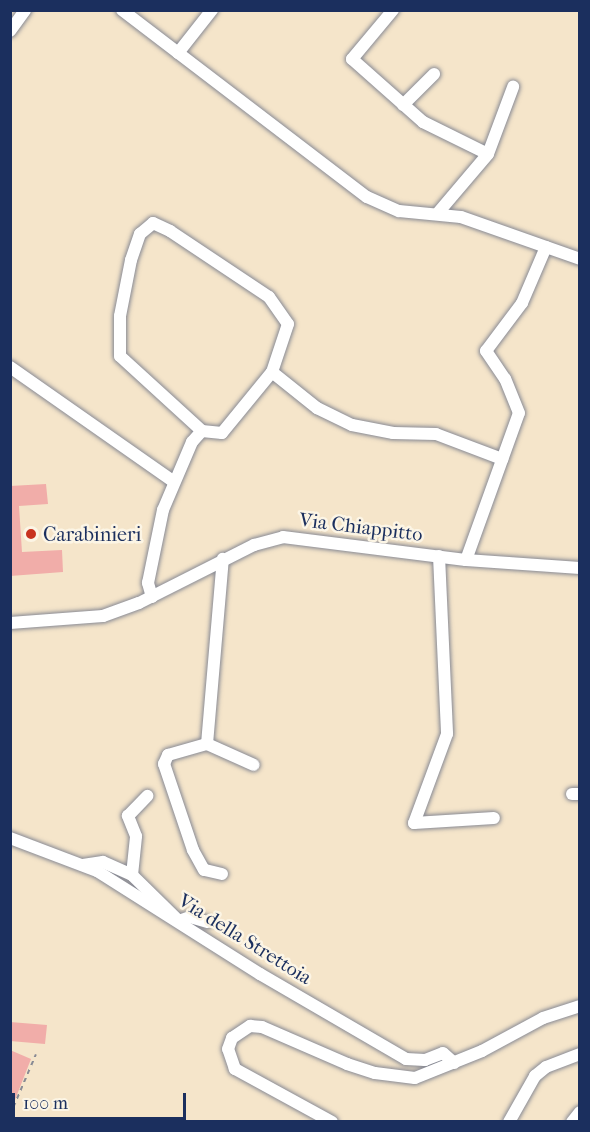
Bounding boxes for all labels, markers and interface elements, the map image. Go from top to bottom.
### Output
street label: Via Chiappitto [298,508,424,546]
place label: Carabinieri [43,522,141,546]
marker: Carabinieri [24,527,38,541]
street label: Via della Strettoia [174,888,316,990]
scale bar [15,1081,189,1119]
text: 100 m [23,1093,68,1114]

